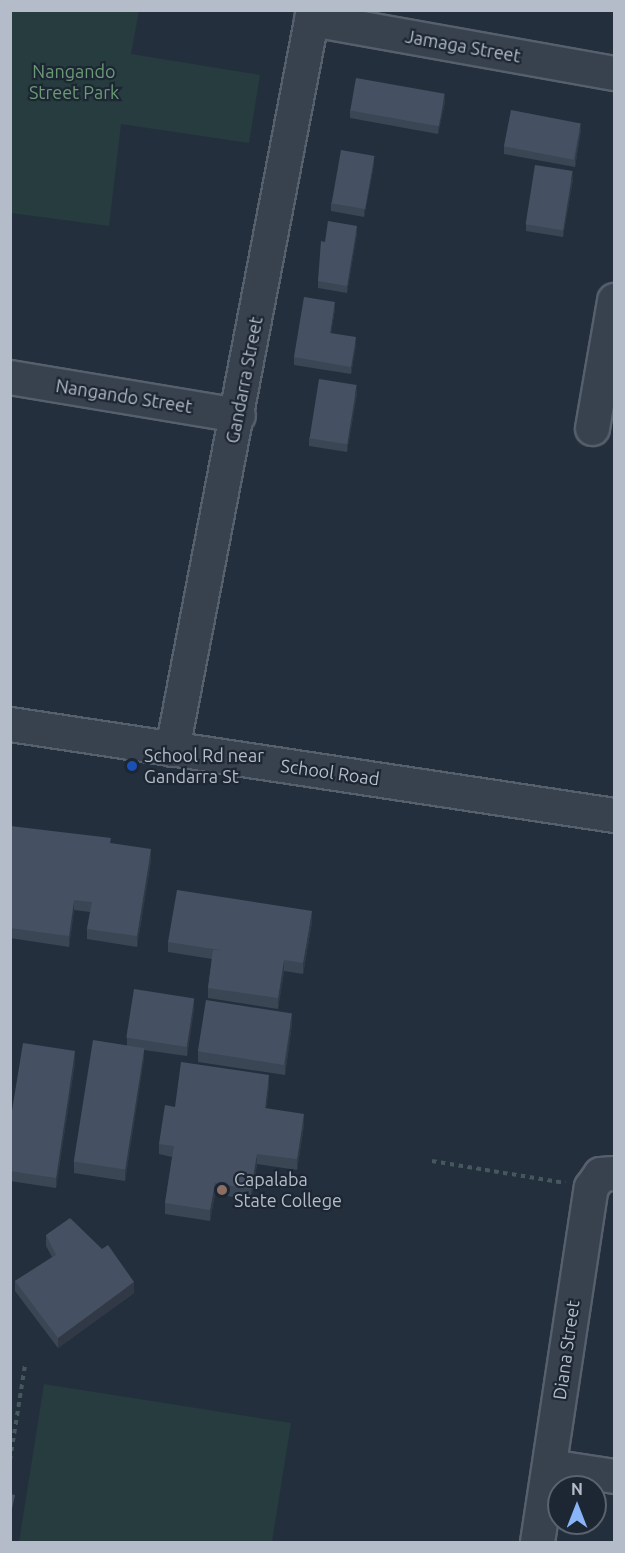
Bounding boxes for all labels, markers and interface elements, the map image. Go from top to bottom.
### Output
street label: Jamaga Street [404,25,522,67]
park label: Nangando Street Park [29,61,119,104]
street label: Gandarra Street [221,315,267,445]
street label: Nangando Street [54,375,194,417]
place label: School Rd near Gandarra St [144,745,264,788]
street label: School Road [279,754,381,790]
marker: School Rd near Gandarra St [125,759,139,773]
place label: Capalaba State College [234,1169,342,1212]
marker: Capalaba State College [215,1183,229,1197]
street label: Diana Street [548,1299,584,1401]
north arrow [547,1475,607,1535]
text: N [571,1480,583,1498]

